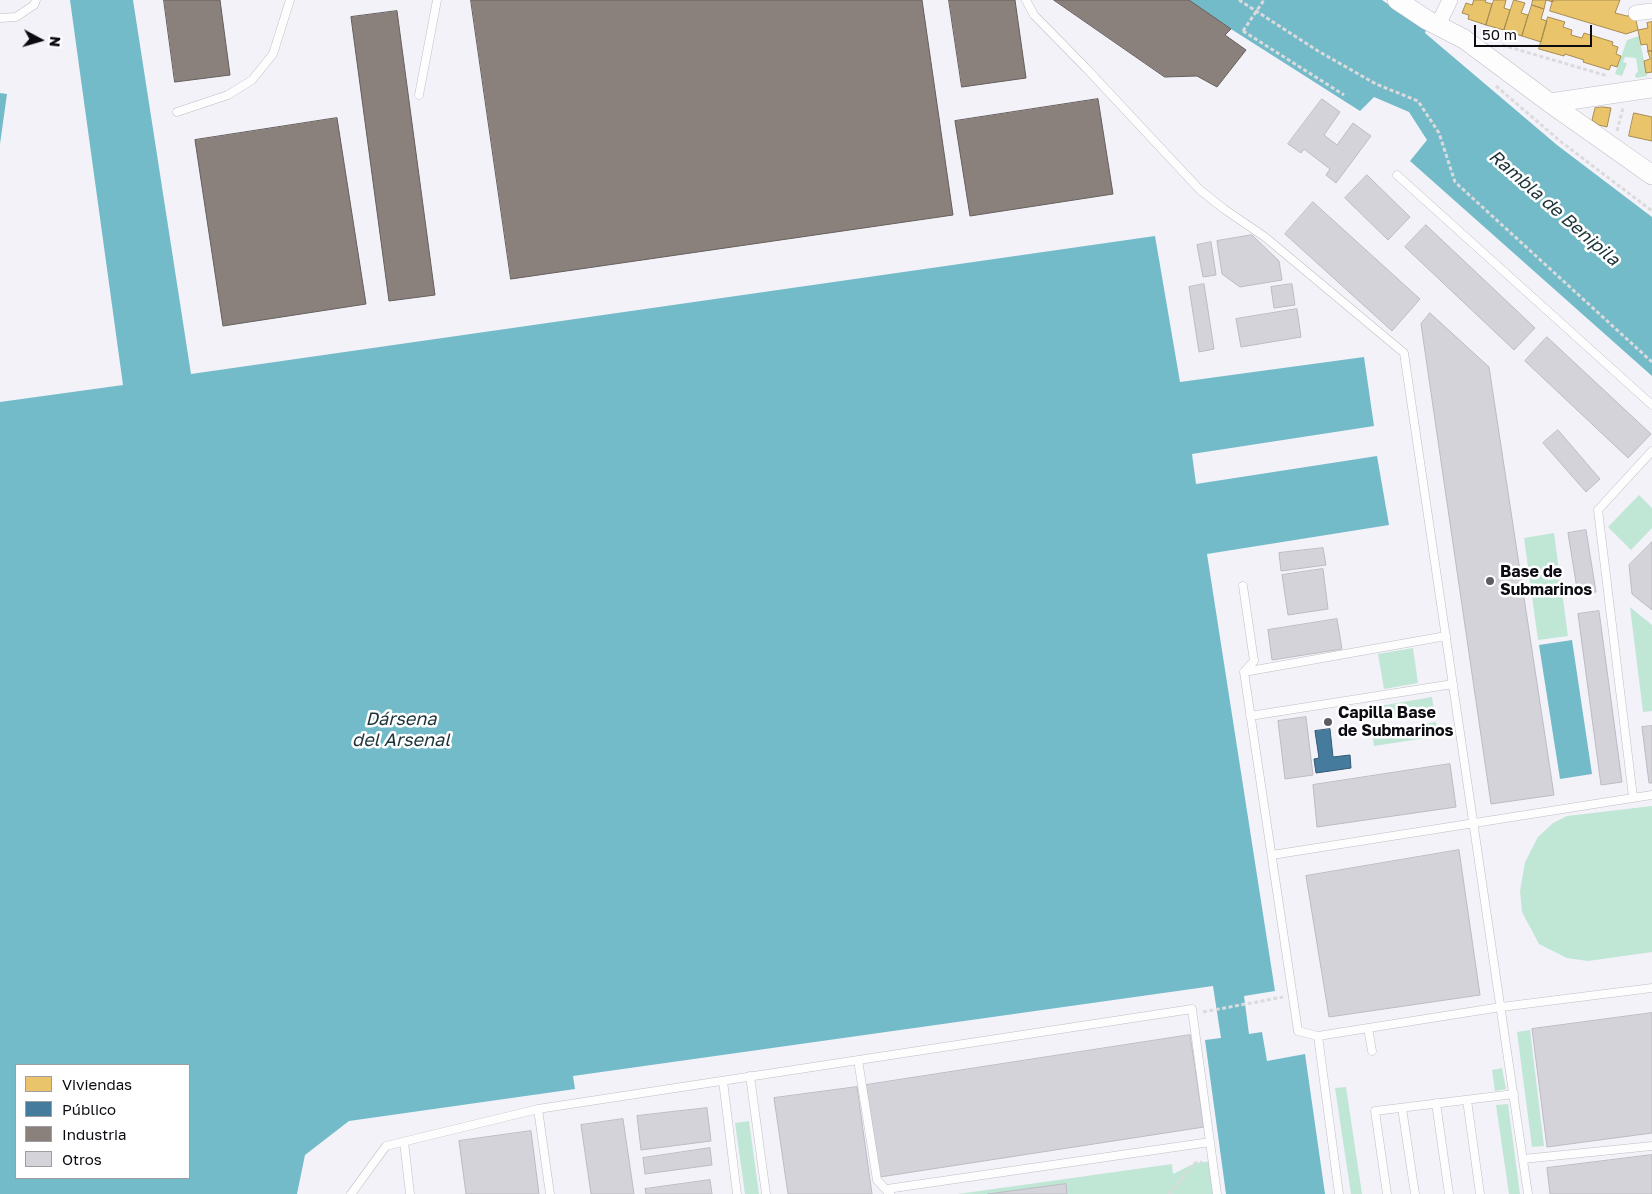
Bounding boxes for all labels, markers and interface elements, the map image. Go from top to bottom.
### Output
north arrow [15,15,65,65]
scale bar [1477,15,1594,47]
text: 50 m [1482,25,1517,43]
text: N [46,35,64,48]
water label: Rambla de Benipila [1484,145,1624,271]
place label: Base de Submarinos [1500,562,1592,600]
marker: Base de Submarinos [1484,575,1496,587]
place label: Capilla Base de Submarinos [1338,703,1454,741]
water label: Dársena del Arsenal [352,708,450,751]
marker: Capilla Base de Submarinos [1322,716,1334,728]
legend [15,1064,190,1179]
text: Viviendas [62,1075,132,1093]
text: Público [62,1100,116,1118]
text: Industria [62,1125,127,1143]
text: Otros [62,1150,102,1168]

